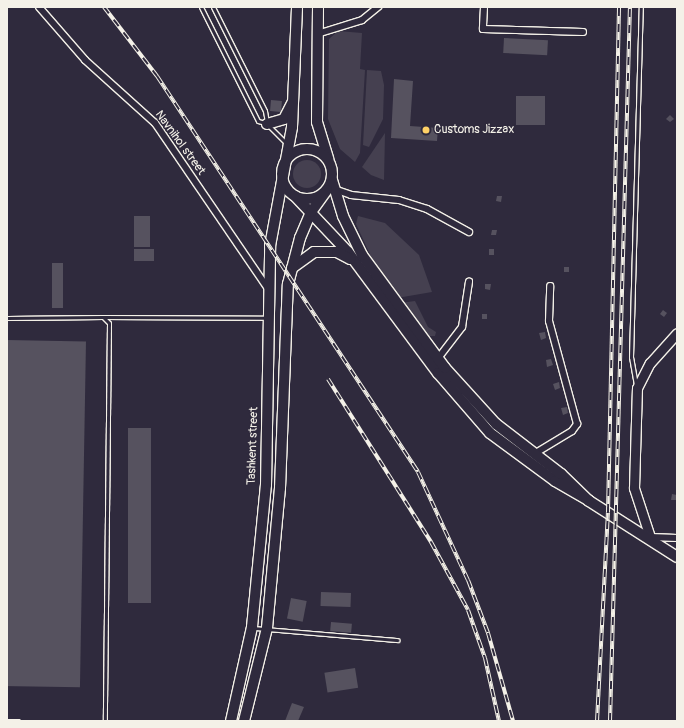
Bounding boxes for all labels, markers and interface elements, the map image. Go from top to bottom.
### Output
street label: Navnihol street [152,108,208,178]
place label: Customs Jizzax [434,123,514,137]
marker: Customs Jizzax [421,125,431,135]
street label: Tashkent street [244,407,262,485]

